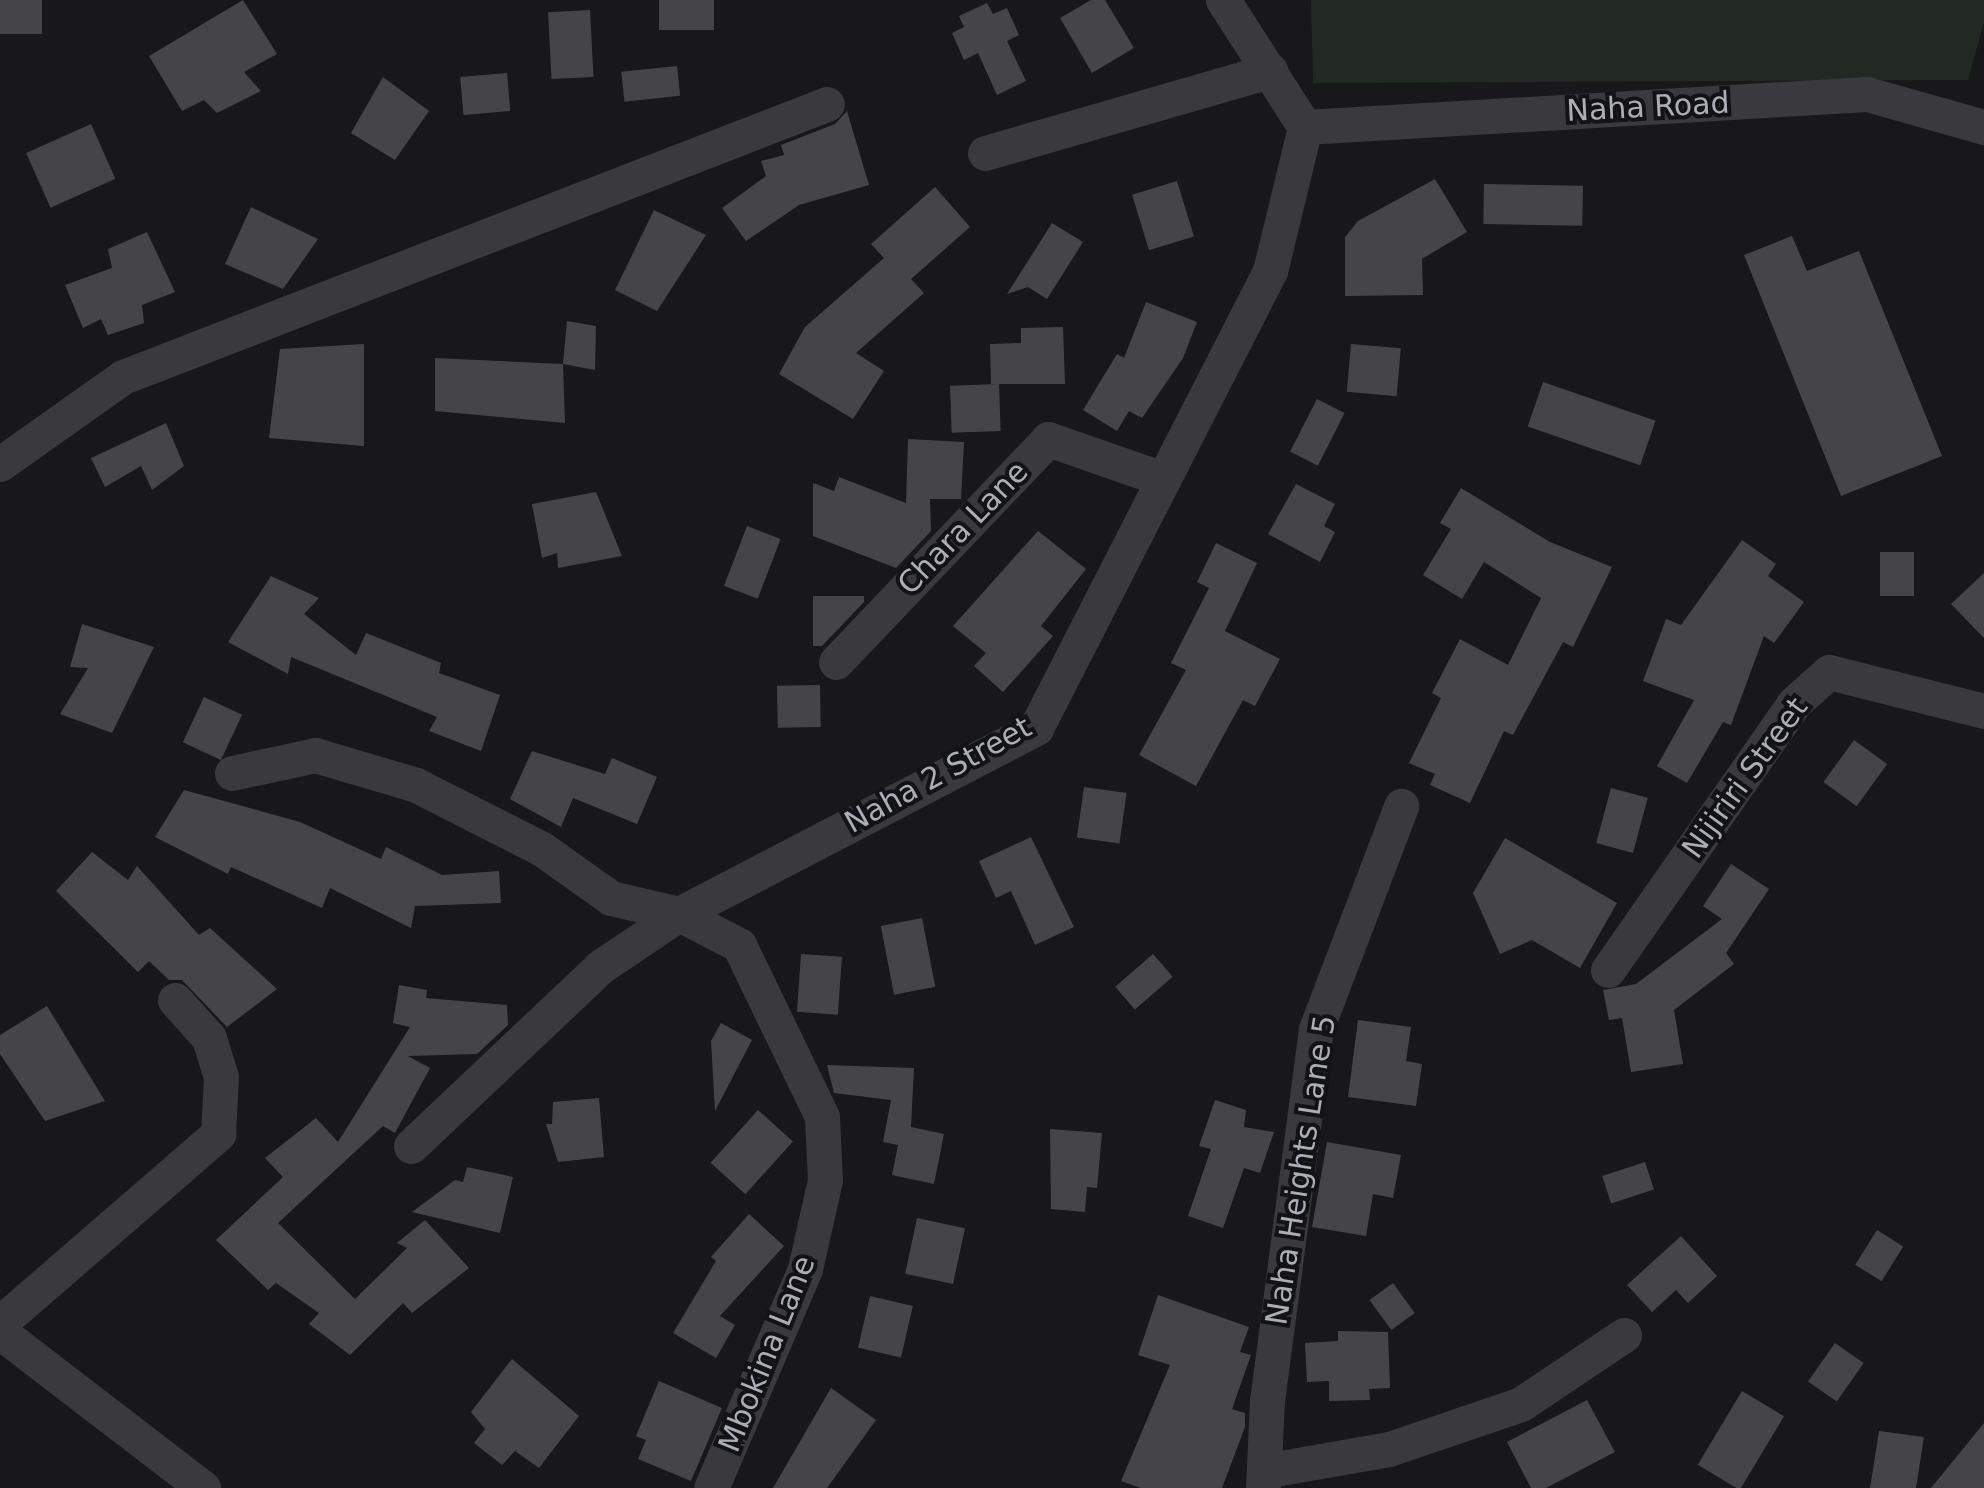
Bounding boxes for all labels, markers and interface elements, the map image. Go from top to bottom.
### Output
street label: Naha Road [1566,85,1730,129]
street label: Chara Lane [891,454,1035,602]
street label: Nijiriri Street [1675,691,1815,865]
street label: Naha 2 Street [839,709,1037,841]
street label: Naha Heights Lane 5 [1259,1012,1343,1328]
street label: Mbokina Lane [711,1251,823,1457]

